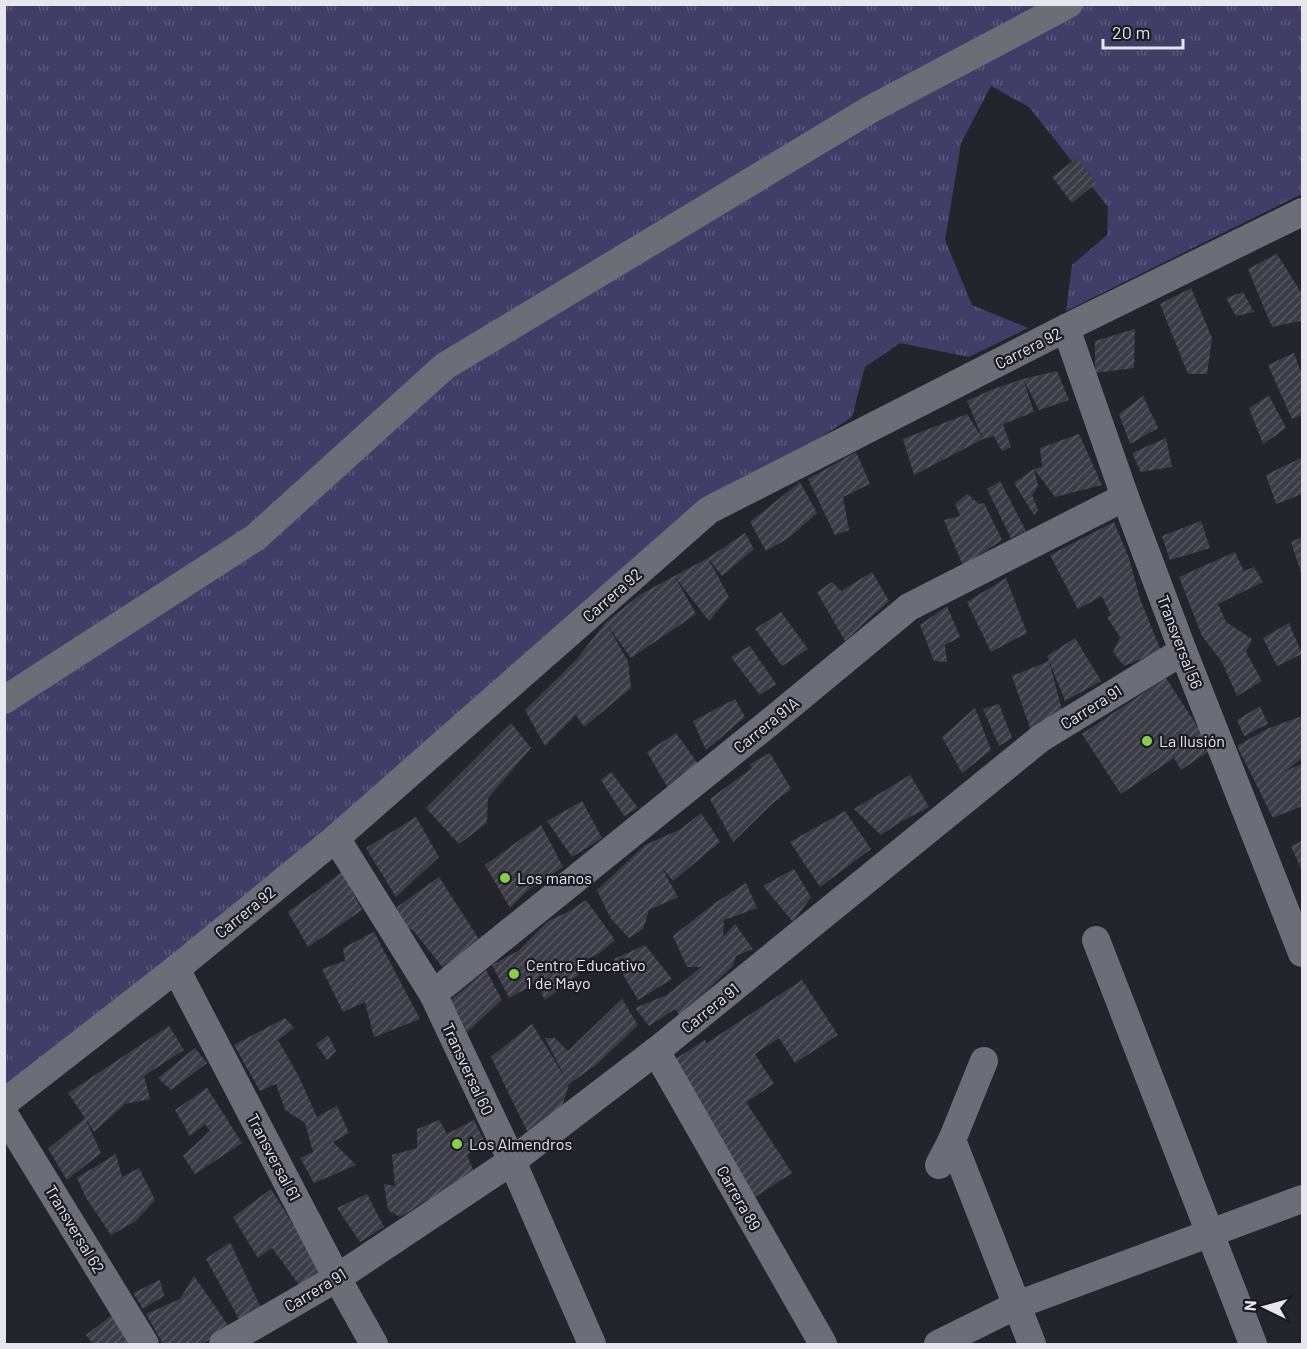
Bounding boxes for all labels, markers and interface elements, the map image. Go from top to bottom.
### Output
scale bar [1103,12,1182,50]
text: 20 m [1112,21,1150,43]
street label: Carrera 92 [991,323,1064,372]
street label: Carrera 92 [578,564,645,625]
street label: Transversal 56 [1154,592,1207,691]
street label: Carrera 91 [1057,680,1125,733]
street label: Carrera 91A [729,692,802,757]
place label: La Ilusión [1159,731,1225,750]
marker: La Ilusión [1140,734,1154,748]
place label: Los manos [517,868,592,887]
marker: Los manos [498,871,512,885]
street label: Carrera 92 [211,882,279,942]
place label: Centro Educativo 1 de Mayo [526,955,646,992]
marker: Centro Educativo 1 de Mayo [507,967,521,981]
street label: Carrera 91 [677,979,742,1037]
street label: Transversal 60 [439,1020,498,1118]
street label: Transversal 61 [244,1110,305,1204]
place label: Los Almendros [469,1134,572,1153]
marker: Los Almendros [450,1137,464,1151]
street label: Carrera 89 [713,1162,766,1234]
street label: Transversal 62 [42,1181,109,1276]
street label: Carrera 91 [280,1264,349,1315]
north arrow [1235,1277,1295,1337]
text: N [1240,1300,1259,1312]

